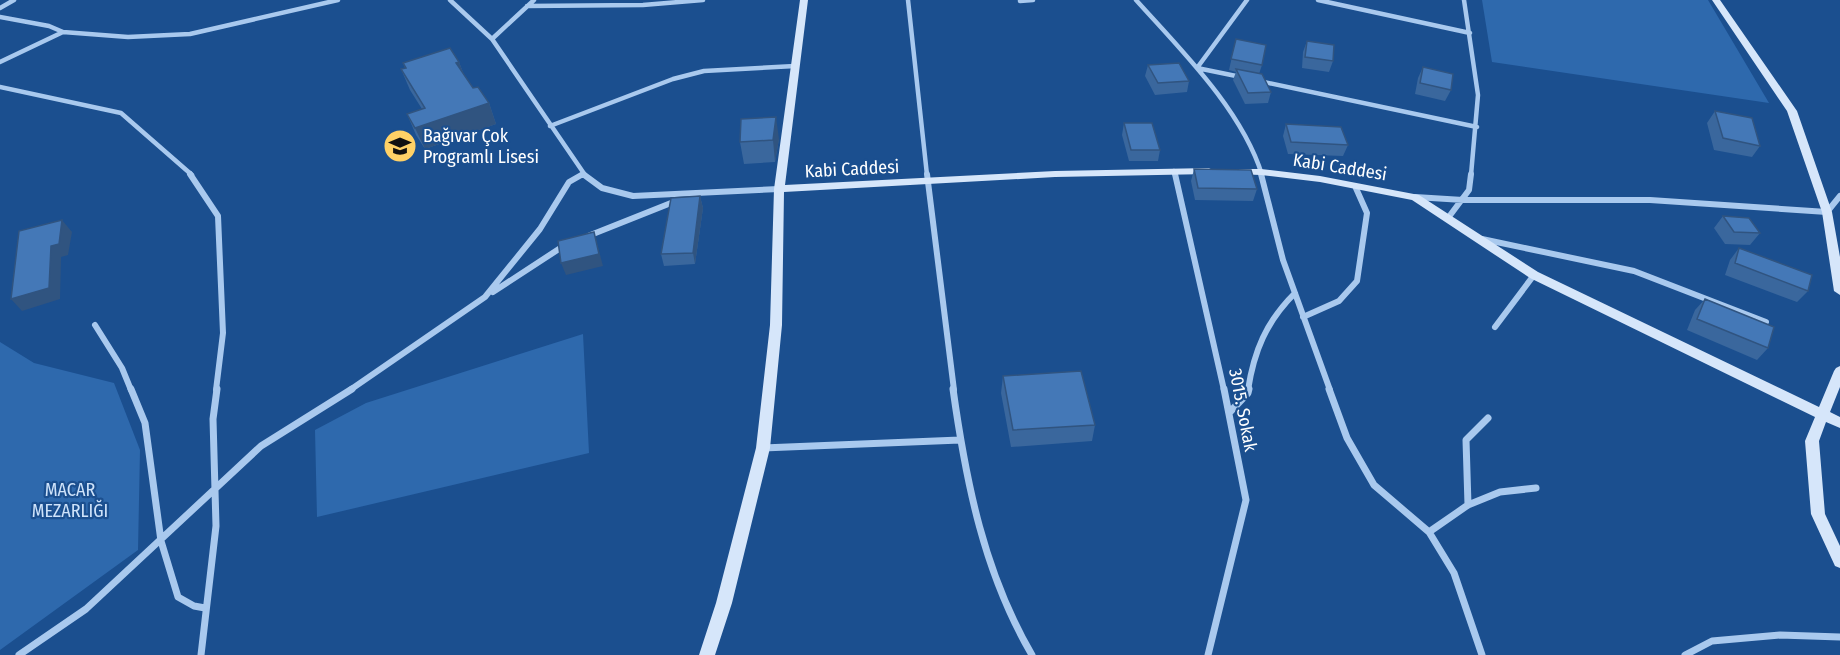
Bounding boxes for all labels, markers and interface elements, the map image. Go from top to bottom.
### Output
place label: Bağıvar Çok Programlı Lisesi [423,125,539,168]
school or university icon: Bağıvar Çok Programlı Lisesi [382,128,418,164]
street label: Kabi Caddesi [1291,149,1389,185]
street label: Kabi Caddesi [804,156,900,182]
street label: 3015. Sokak [1224,367,1262,454]
park label: MACAR MEZARLIĞI [32,479,108,522]

